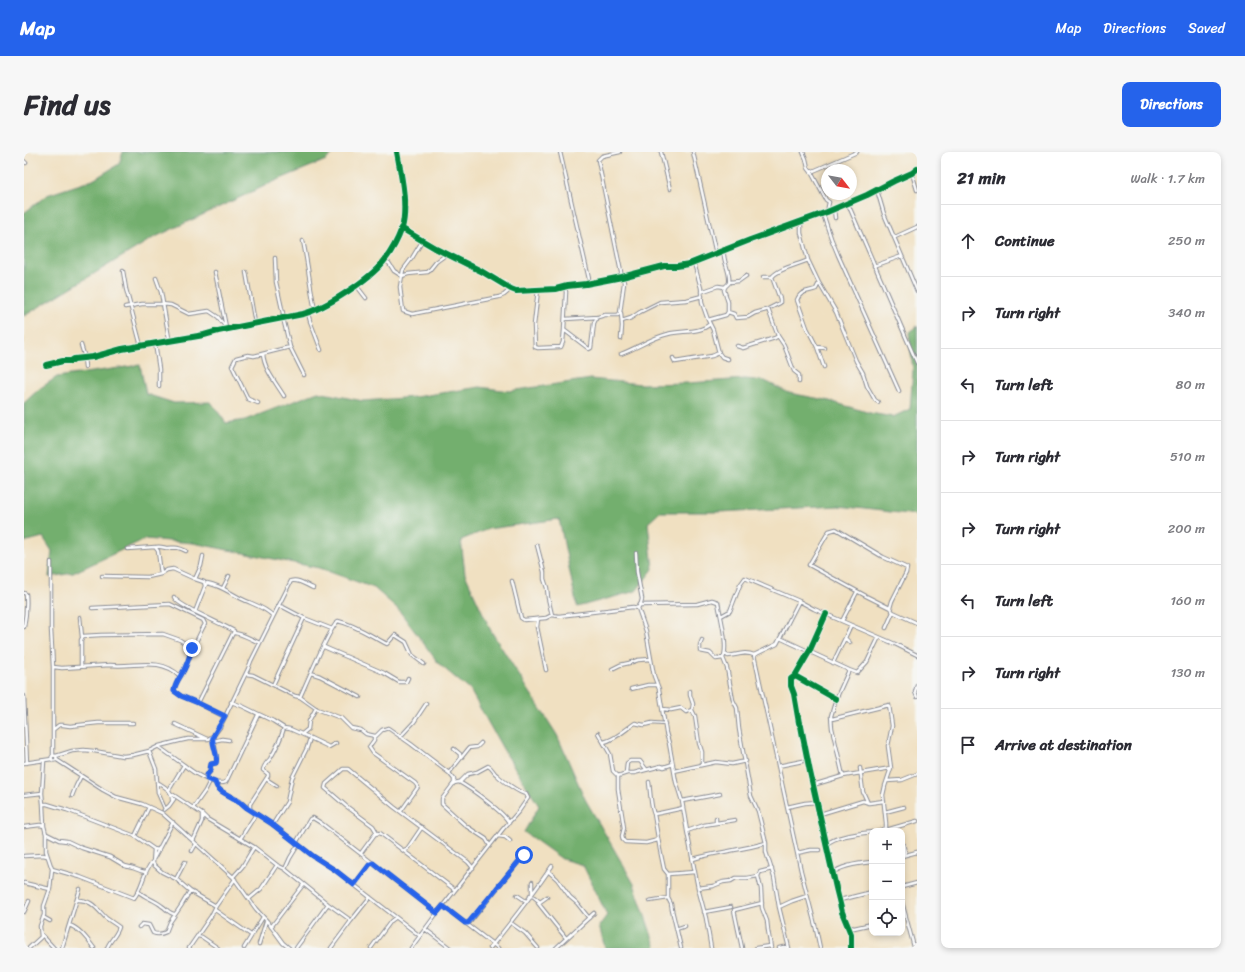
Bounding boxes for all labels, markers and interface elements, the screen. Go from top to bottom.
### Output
text: Map [20,12,55,45]
text: Map [1055,16,1081,41]
text: Directions [1103,16,1166,41]
text: Saved [1188,16,1225,41]
text: Find us [24,80,111,129]
button: Directions [1122,82,1221,127]
text: 21 min [957,163,1005,193]
north arrow [821,164,857,200]
text: Walk · 1.7 km [1130,167,1205,190]
text: Continue [995,228,1055,254]
text: 250 m [1168,229,1205,252]
icon: ahead [957,230,979,252]
text: Turn right [995,300,1060,326]
text: 340 m [1168,301,1205,324]
icon: right [957,302,979,324]
text: Turn left [995,372,1053,398]
text: 80 m [1176,373,1205,396]
icon: left [957,374,979,396]
text: Turn right [995,444,1060,470]
text: 510 m [1170,445,1205,468]
icon: right [957,446,979,468]
text: Turn right [995,516,1060,542]
text: 200 m [1168,517,1205,540]
icon: right [957,518,979,540]
text: Turn left [995,588,1053,614]
text: 160 m [1170,589,1205,612]
icon: left [957,590,979,612]
route end [183,639,201,657]
text: Turn right [995,660,1060,686]
text: 130 m [1171,661,1205,684]
icon: right [957,662,979,684]
text: Arrive at destination [995,732,1132,758]
icon: arrive [957,734,979,756]
map controls [869,828,905,936]
button: + [869,828,905,864]
route start [515,846,533,864]
button: − [869,864,905,900]
button: locate [869,900,905,936]

